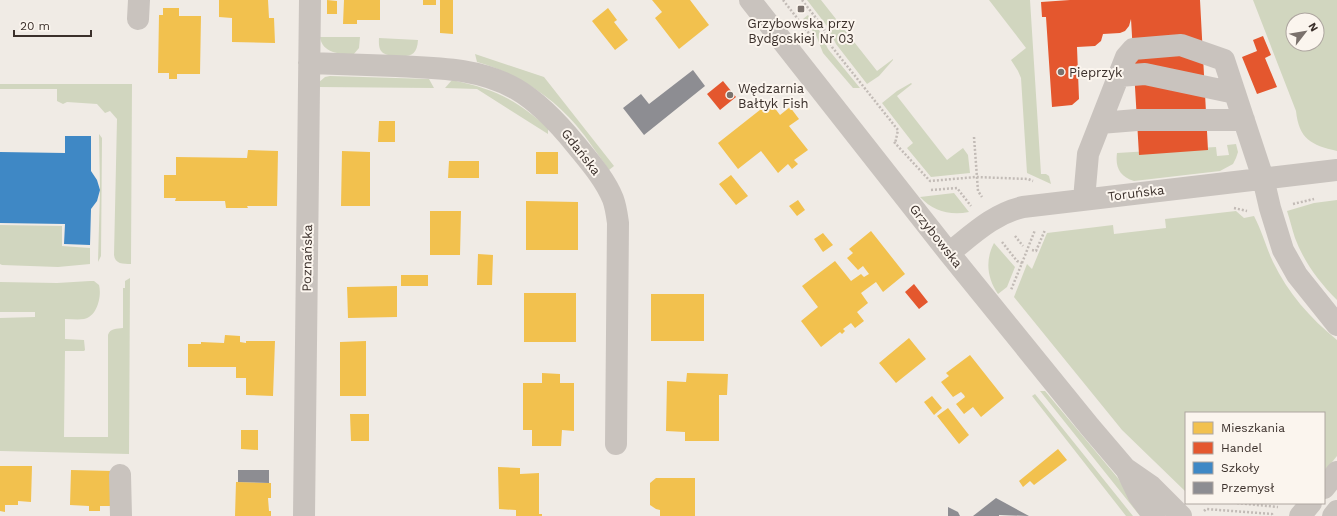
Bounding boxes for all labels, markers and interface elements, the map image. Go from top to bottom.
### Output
marker: Grzybowska przy Bydgoskiej Nr 03 [796,4,806,14]
scale bar [14,12,91,38]
north arrow [1285,12,1325,52]
place label: Grzybowska przy Bydgoskiej Nr 03 [747,16,855,46]
text: 20 m [20,19,50,33]
text: N [1305,20,1321,34]
place label: Pieprzyk [1069,65,1123,80]
marker: Pieprzyk [1056,67,1066,77]
place label: Wędzarnia Bałtyk Fish [738,81,809,111]
marker: Wędzarnia Bałtyk Fish [725,90,735,100]
street label: Gdańska [558,126,604,179]
street label: Toruńska [1107,182,1166,204]
street label: Grzybowska [907,201,966,271]
street label: Poznańska [299,224,315,292]
legend [1185,412,1325,504]
text: Mieszkania [1221,421,1285,435]
text: Handel [1221,441,1262,455]
text: Szkoły [1221,461,1260,475]
text: Przemysł [1221,481,1275,495]

